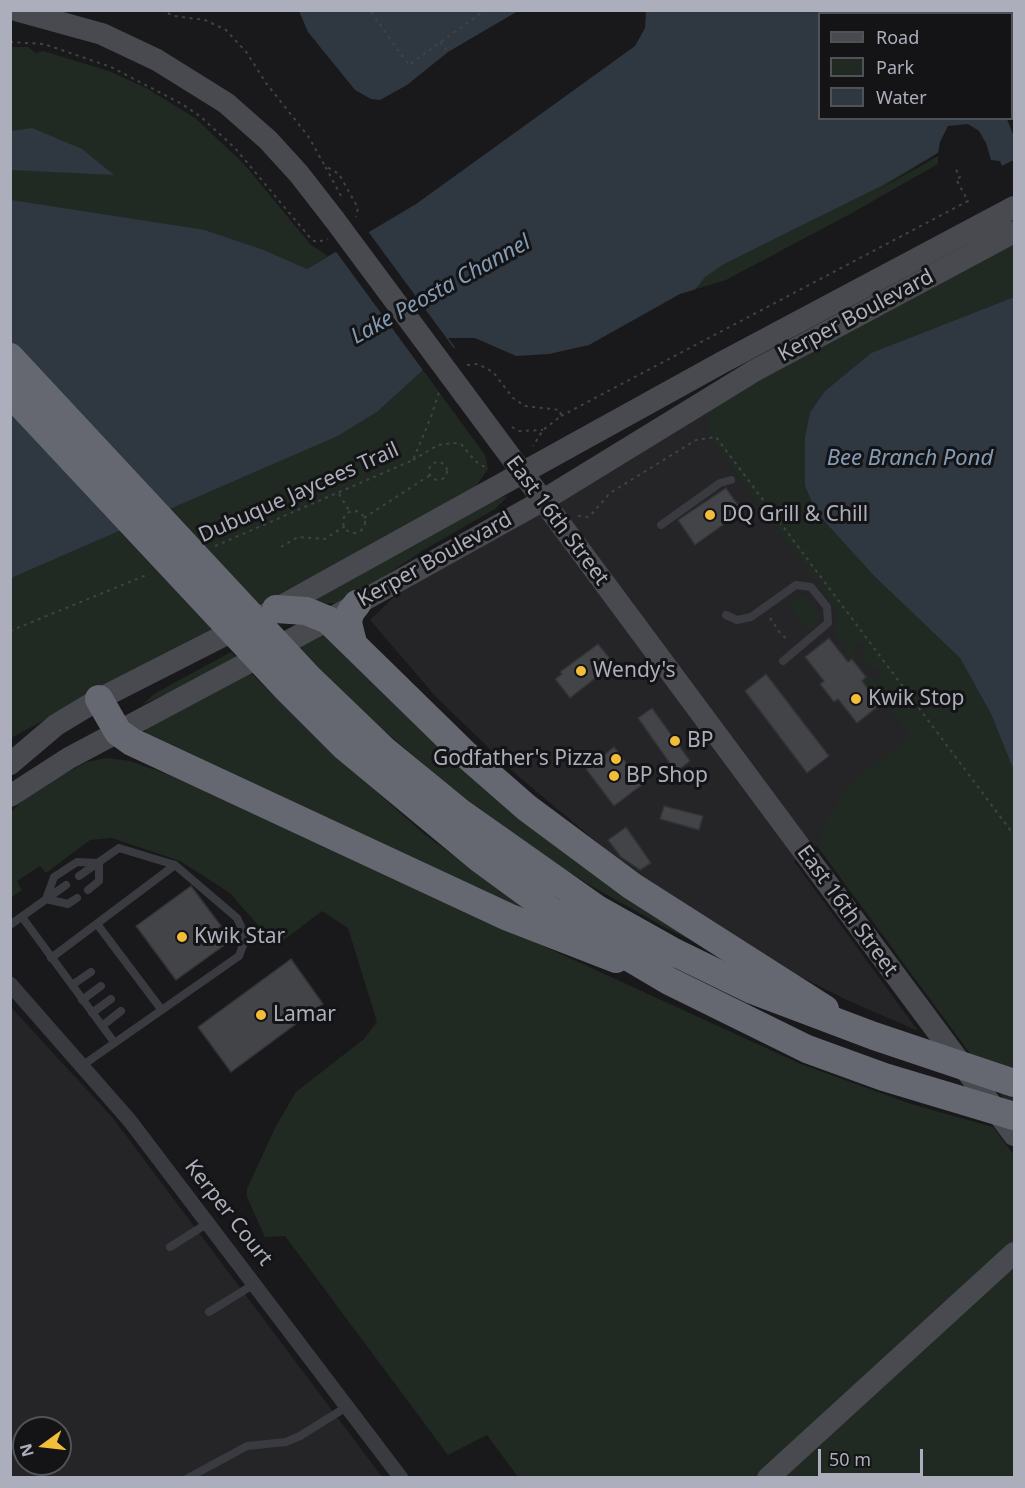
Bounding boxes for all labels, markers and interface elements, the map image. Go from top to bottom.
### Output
legend [818,12,1013,120]
text: Road [876,25,919,49]
text: Park [876,55,914,79]
text: Water [876,85,927,109]
water label: Lake Peosta Channel [347,230,535,350]
street label: Kerper Boulevard [774,264,938,368]
street label: Dubuque Jaycees Trail [195,437,403,549]
water label: Bee Branch Pond [827,446,993,472]
street label: East 16th Street [500,451,614,591]
place label: DQ Grill & Chill [722,502,868,528]
street label: Kerper Boulevard [354,507,516,613]
marker: DQ Grill & Chill [703,508,717,522]
place label: Wendy's [593,658,676,684]
marker: Wendy's [574,664,588,678]
place label: Kwik Stop [868,686,964,712]
marker: Kwik Stop [849,692,863,706]
place label: BP [687,728,713,754]
marker: BP [668,734,682,748]
place label: Godfather's Pizza [433,746,604,772]
marker: Godfather's Pizza [609,752,623,766]
place label: BP Shop [626,763,708,789]
marker: BP Shop [607,769,621,783]
street label: East 16th Street [791,841,903,981]
place label: Kwik Star [194,924,285,950]
marker: Kwik Star [175,930,189,944]
place label: Lamar [273,1002,336,1028]
marker: Lamar [254,1008,268,1022]
street label: Kerper Court [179,1155,277,1271]
north arrow [12,1416,72,1476]
scale bar [821,1437,926,1475]
text: N [14,1441,39,1459]
text: 50 m [829,1447,871,1471]

